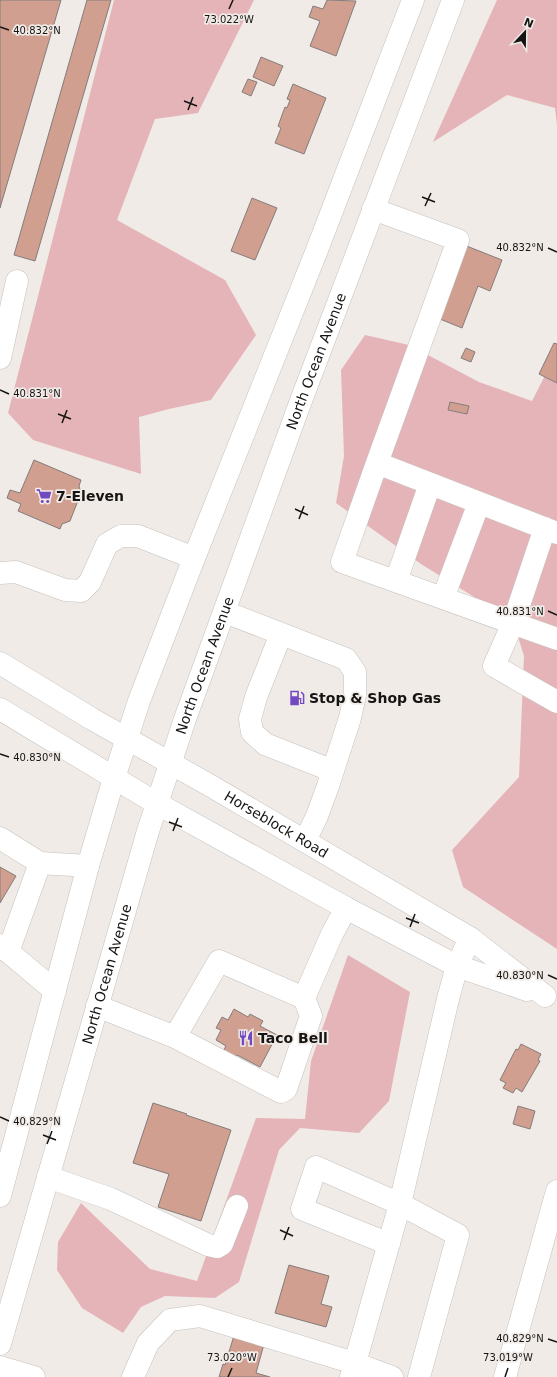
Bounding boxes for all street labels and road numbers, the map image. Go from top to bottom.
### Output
street label: North Ocean Avenue [283,290,349,432]
street label: North Ocean Avenue [173,594,237,736]
street label: Horseblock Road [222,788,331,861]
street label: North Ocean Avenue [79,902,135,1046]

